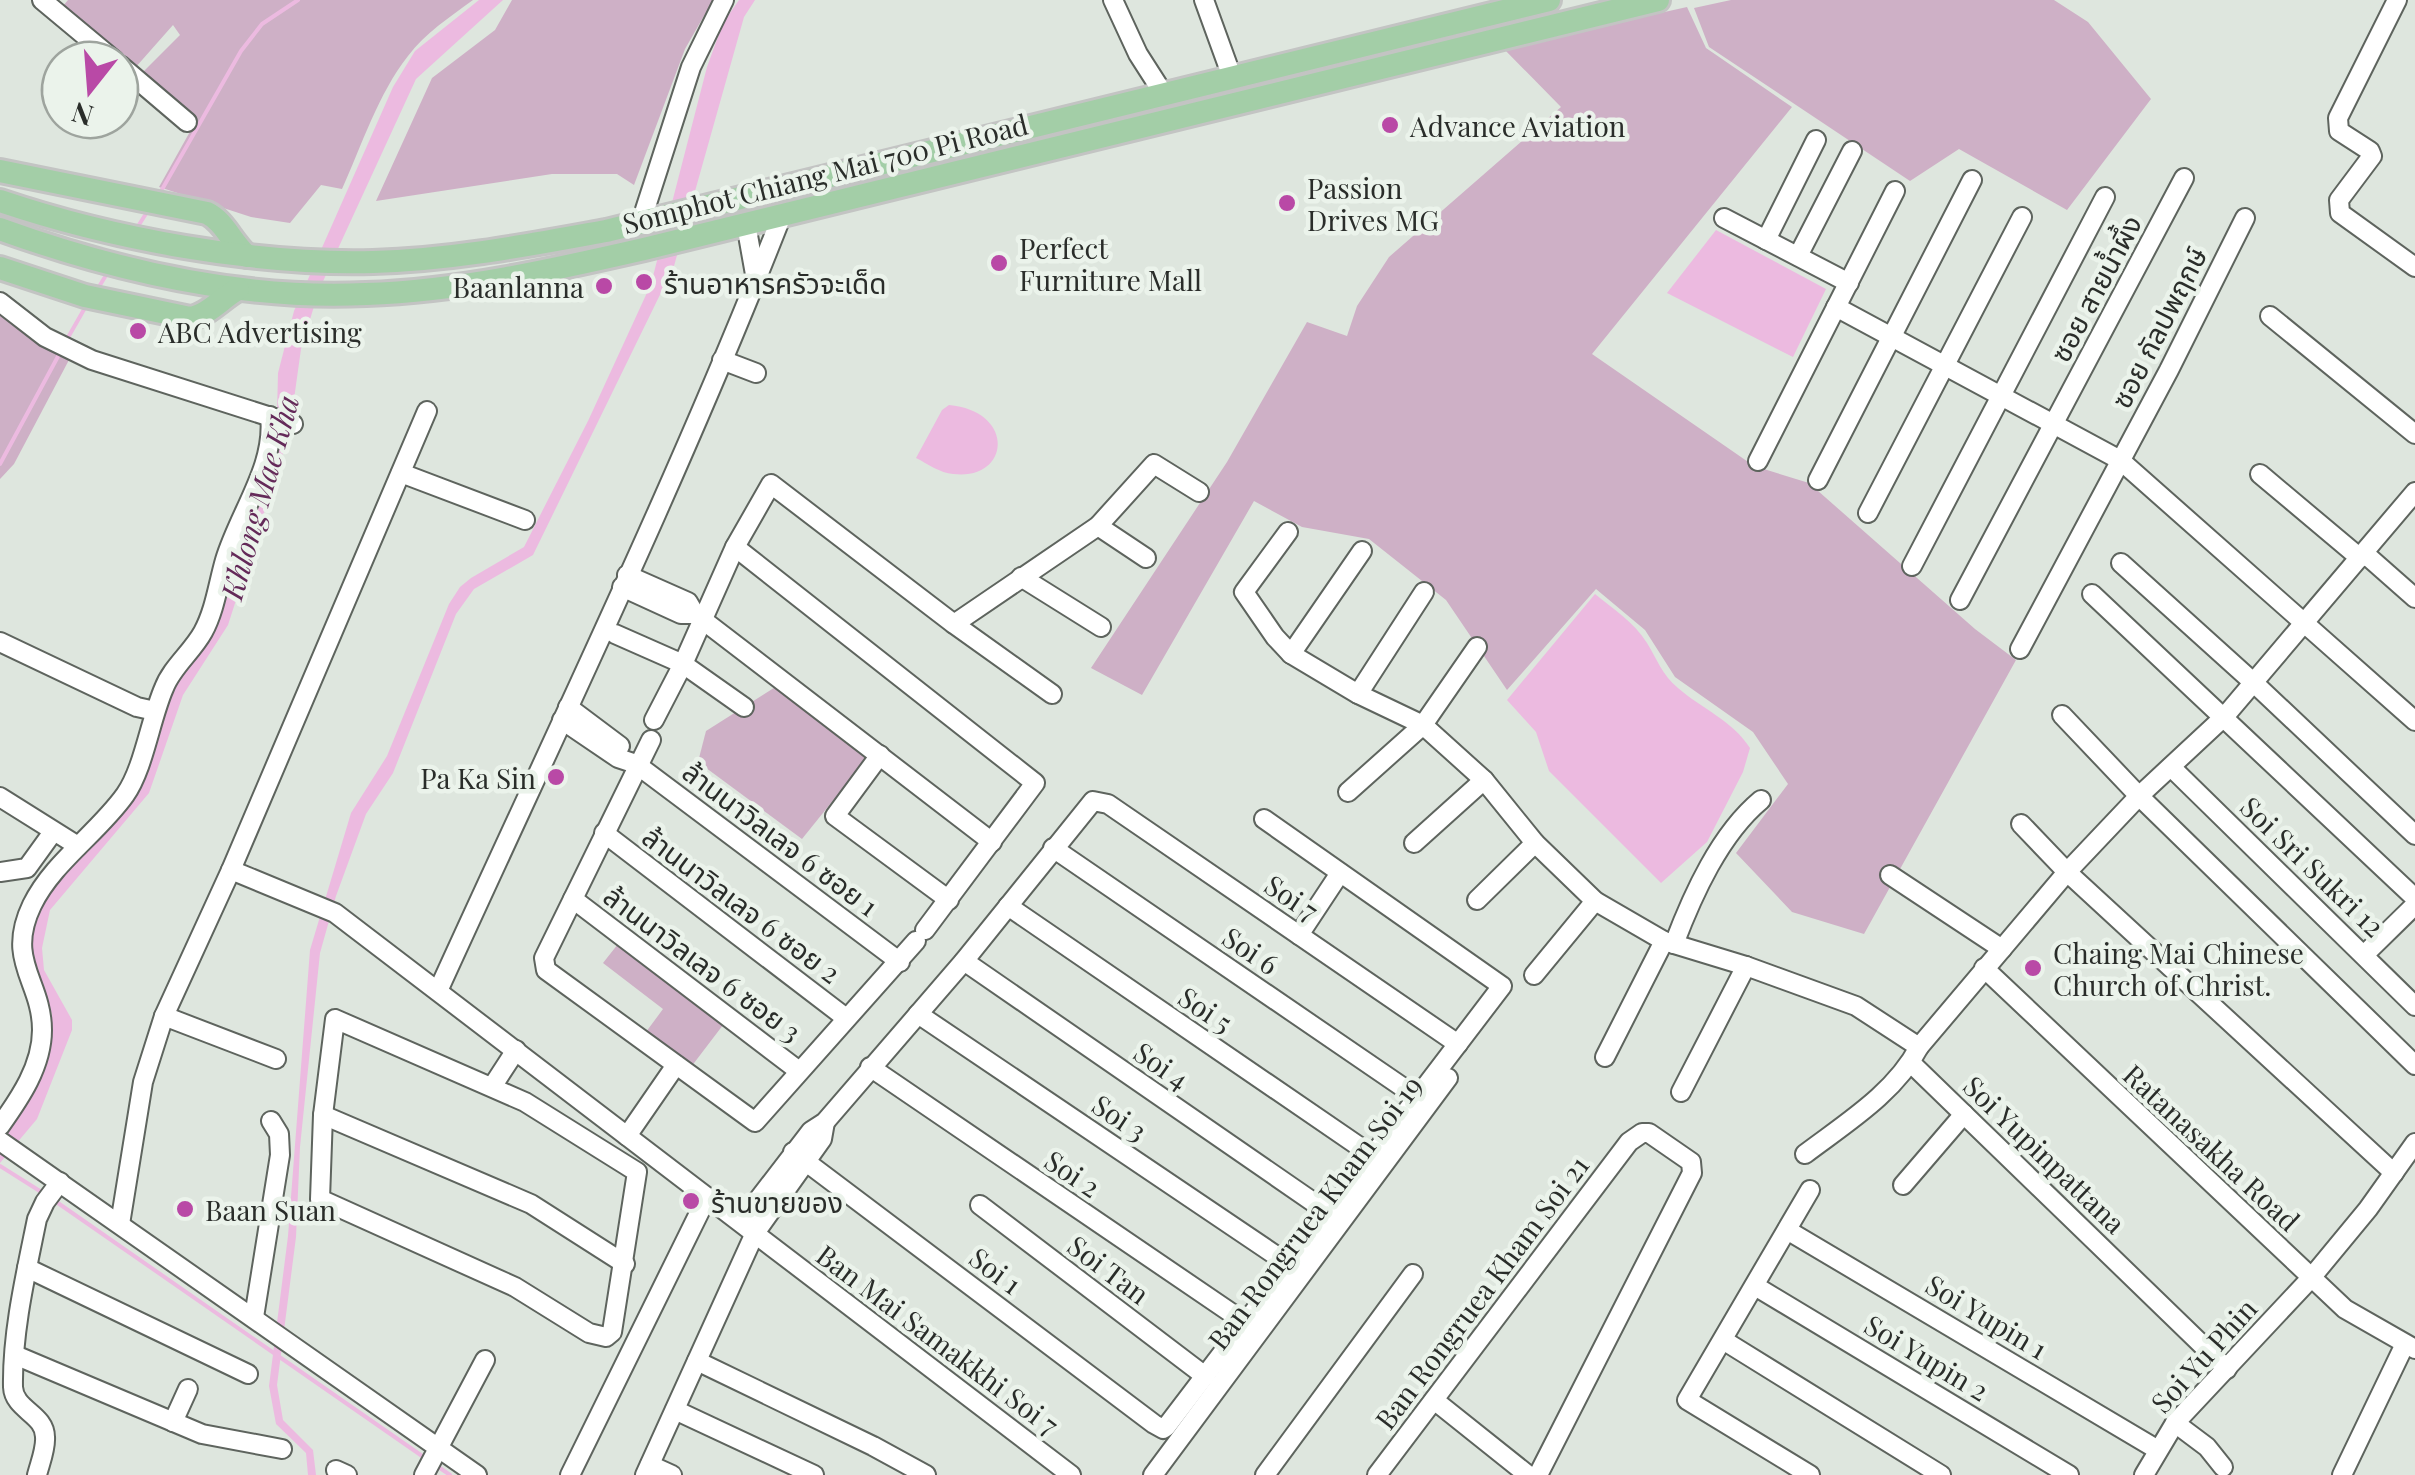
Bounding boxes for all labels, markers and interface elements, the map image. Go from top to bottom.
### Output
north arrow [40,40,140,140]
text: N [67,95,97,136]
street label: Somphot Chiang Mai 700 Pi Road [618,105,1032,241]
place label: Advance Aviation [1409,107,1626,144]
marker: Advance Aviation [1379,114,1401,136]
place label: Passion Drives MG [1307,169,1439,238]
marker: Passion Drives MG [1276,192,1298,214]
street label: ซอย สายน้ำผึ้ง [2041,208,2149,368]
place label: Perfect Furniture Mall [1019,229,1202,298]
street label: ซอย กัลปพฤกษ์ [2102,240,2214,414]
marker: Perfect Furniture Mall [988,252,1010,274]
place label: ร้านอาหารครัวจะเด็ด [664,264,887,301]
place label: Baanlanna [453,268,584,305]
marker: ร้านอาหารครัวจะเด็ด [633,271,655,293]
marker: Baanlanna [593,275,615,297]
place label: ABC Advertising [157,313,362,350]
marker: ABC Advertising [127,320,149,342]
water label: Khlong Mae Kha [210,390,307,605]
street label: ล้านนาวิลเลจ 6 ซอย 1 [676,752,886,924]
place label: Pa Ka Sin [420,759,536,796]
marker: Pa Ka Sin [545,766,567,788]
street label: Soi Sri Sukri 12 [2233,788,2393,944]
street label: ล้านนาวิลเลจ 6 ซอย 2 [636,817,848,991]
street label: Soi 7 [1258,866,1326,929]
street label: ล้านนาวิลเลจ 6 ซอย 3 [597,877,809,1049]
street label: Soi 6 [1216,918,1286,982]
place label: Chaing Mai Chinese Church of Christ. [2053,934,2304,1003]
marker: Chaing Mai Chinese Church of Christ. [2022,957,2044,979]
street label: Soi 5 [1172,978,1240,1040]
street label: Soi 4 [1127,1033,1197,1097]
street label: Ratanasakha Road [2116,1056,2308,1238]
street label: Ban Rongruea Kham Soi 19 [1199,1067,1429,1357]
street label: Soi Yupinpattana [1956,1067,2134,1241]
street label: Soi 3 [1085,1085,1155,1149]
street label: Soi 2 [1038,1141,1108,1205]
street label: Ban Rongruea Kham Soi 21 [1366,1148,1596,1436]
place label: ร้านขายของ [711,1183,843,1220]
marker: ร้านขายของ [680,1190,702,1212]
place label: Baan Suan [205,1191,336,1228]
marker: Baan Suan [174,1198,196,1220]
street label: Soi Tan [1061,1226,1157,1312]
street label: Ban Mai Samakkhi Soi 7 [809,1236,1067,1443]
street label: Soi 1 [962,1238,1030,1302]
street label: Soi Yupin 1 [1919,1265,2055,1367]
street label: Soi Yu Phin [2142,1290,2264,1420]
street label: Soi Yupin 2 [1858,1306,1996,1408]

